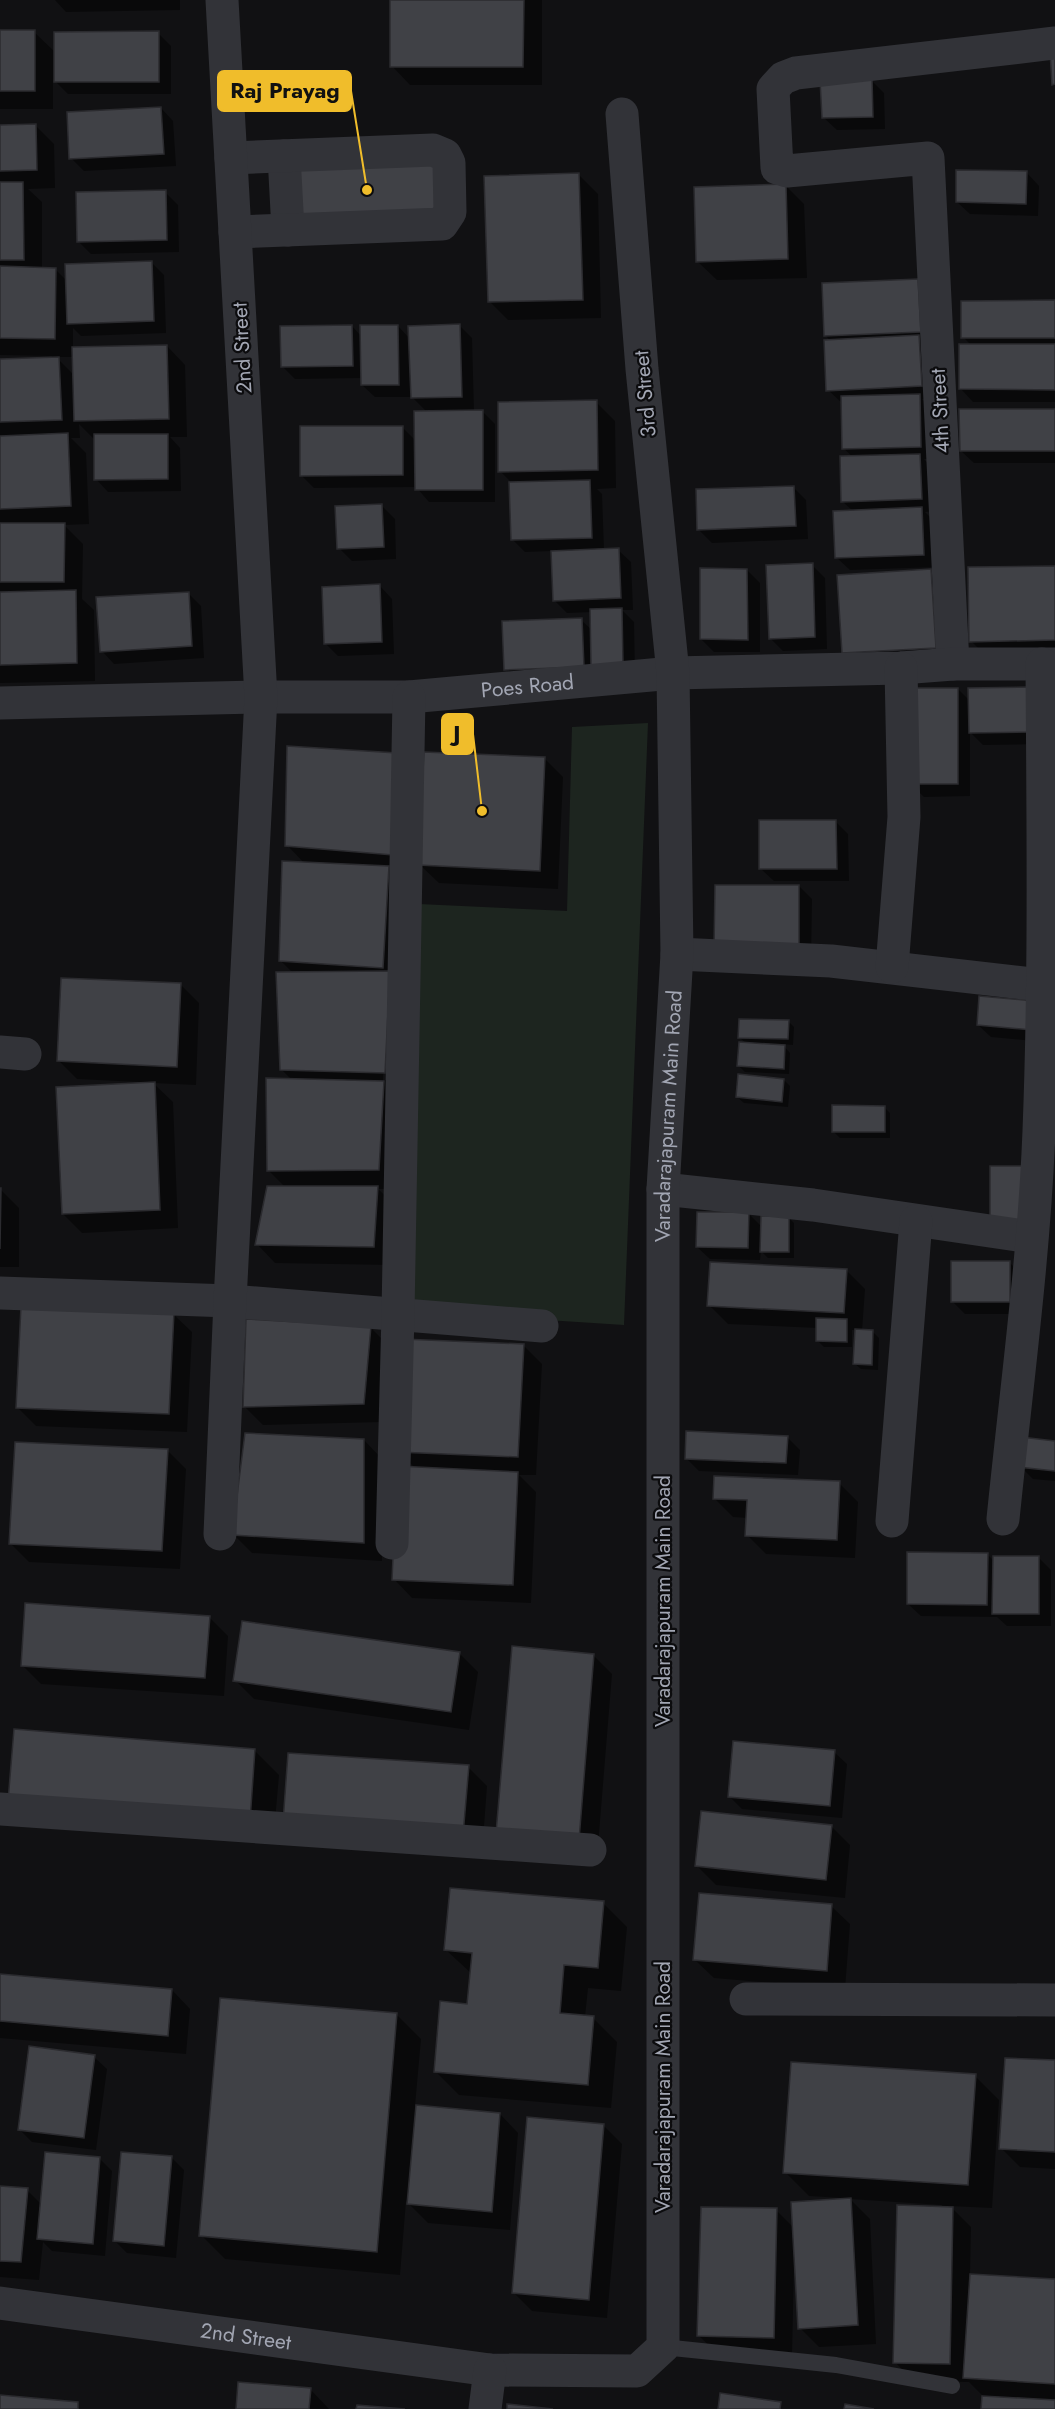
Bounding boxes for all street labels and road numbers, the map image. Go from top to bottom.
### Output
street label: 2nd Street [225,302,259,394]
street label: 3rd Street [626,349,664,439]
street label: 4th Street [923,368,957,454]
street label: Poes Road [480,667,575,705]
street label: Varadarajapuram Main Road [648,989,690,1242]
street label: Varadarajapuram Main Road [648,1475,678,1727]
street label: Varadarajapuram Main Road [648,1961,678,2213]
street label: 2nd Street [198,2316,293,2358]

